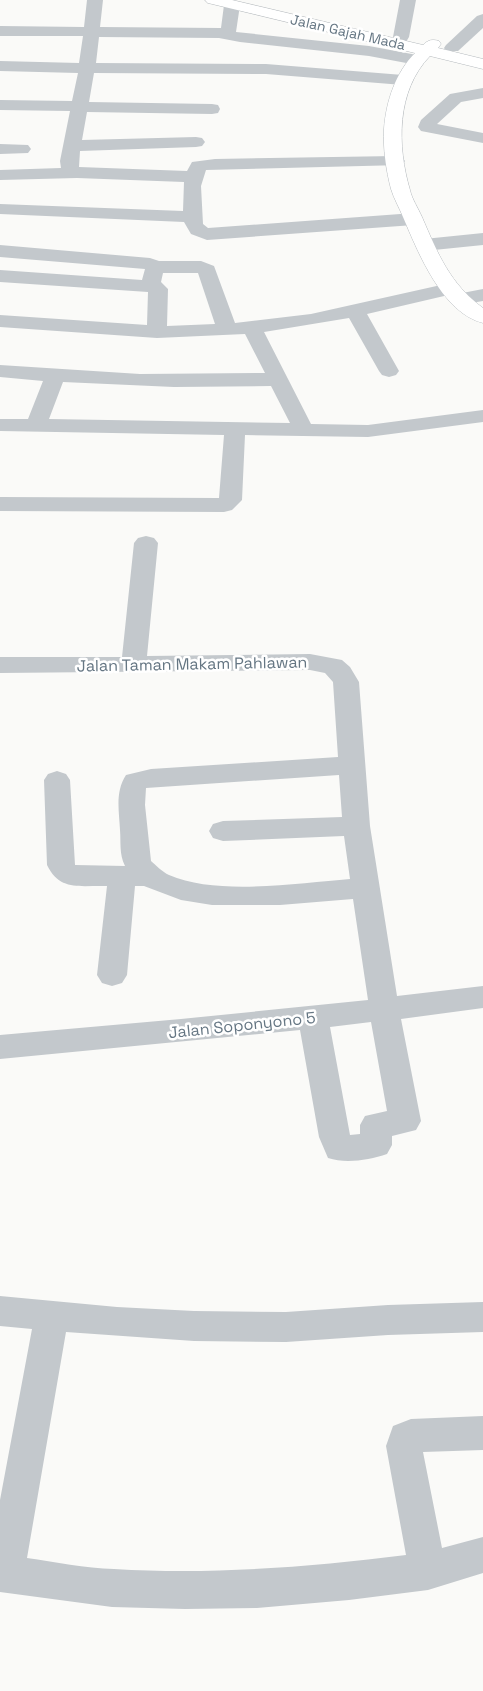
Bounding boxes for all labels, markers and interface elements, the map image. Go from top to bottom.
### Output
street label: Jalan Gajah Mada [289,10,407,54]
street label: Jalan Taman Makam Pahlawan [77,651,307,677]
street label: Jalan Soponyono 5 [167,1007,317,1043]

